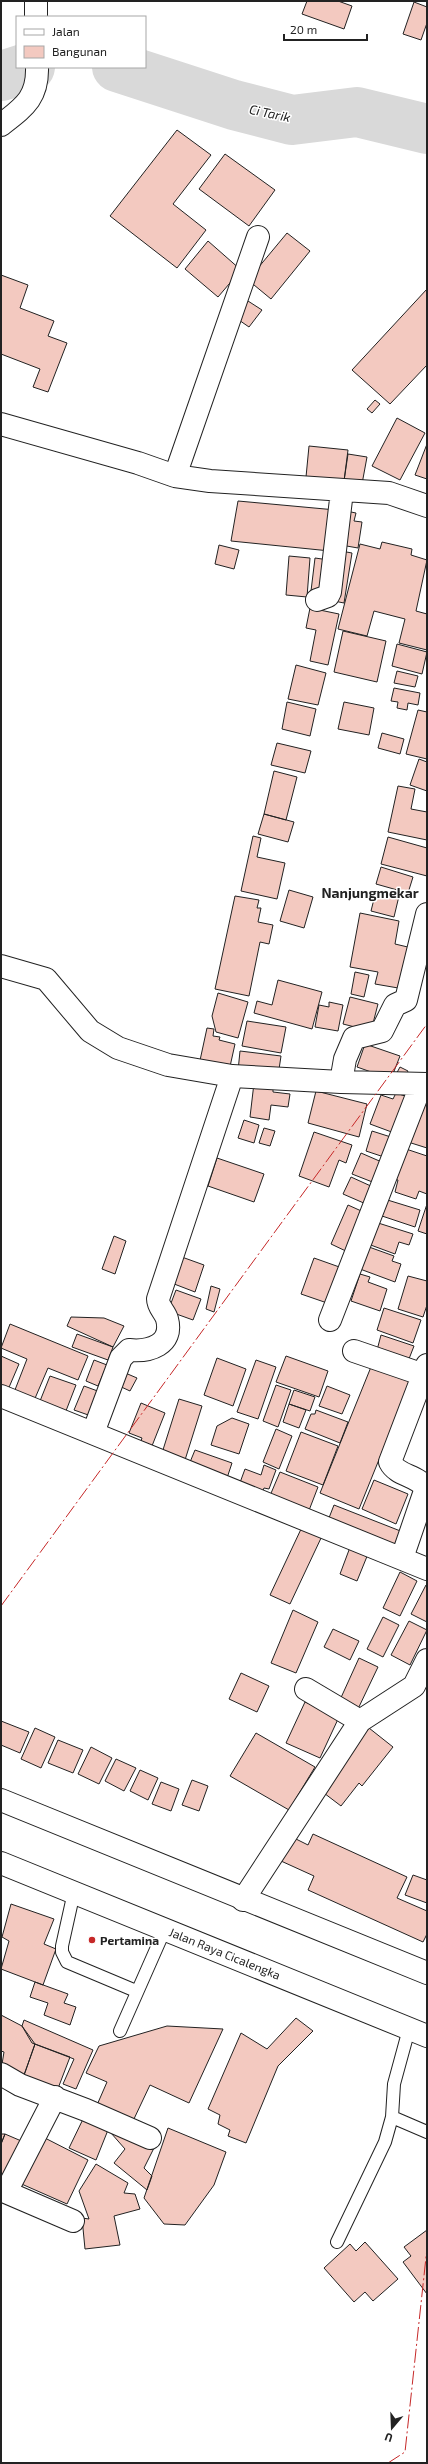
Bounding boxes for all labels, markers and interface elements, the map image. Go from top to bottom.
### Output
legend [16,16,146,68]
scale bar [284,16,367,42]
text: 20 m [290,22,317,36]
text: Jalan [52,24,80,38]
text: Bangunan [52,44,107,58]
water label: Ci Tarik [248,101,292,125]
district label: Nanjungmekar [321,884,419,901]
street label: Jalan Raya Cicalengka [167,1924,283,1982]
place label: Pertamina [100,1933,159,1947]
marker: Pertamina [87,1935,97,1945]
north arrow [372,2408,412,2448]
text: U [383,2431,394,2445]

